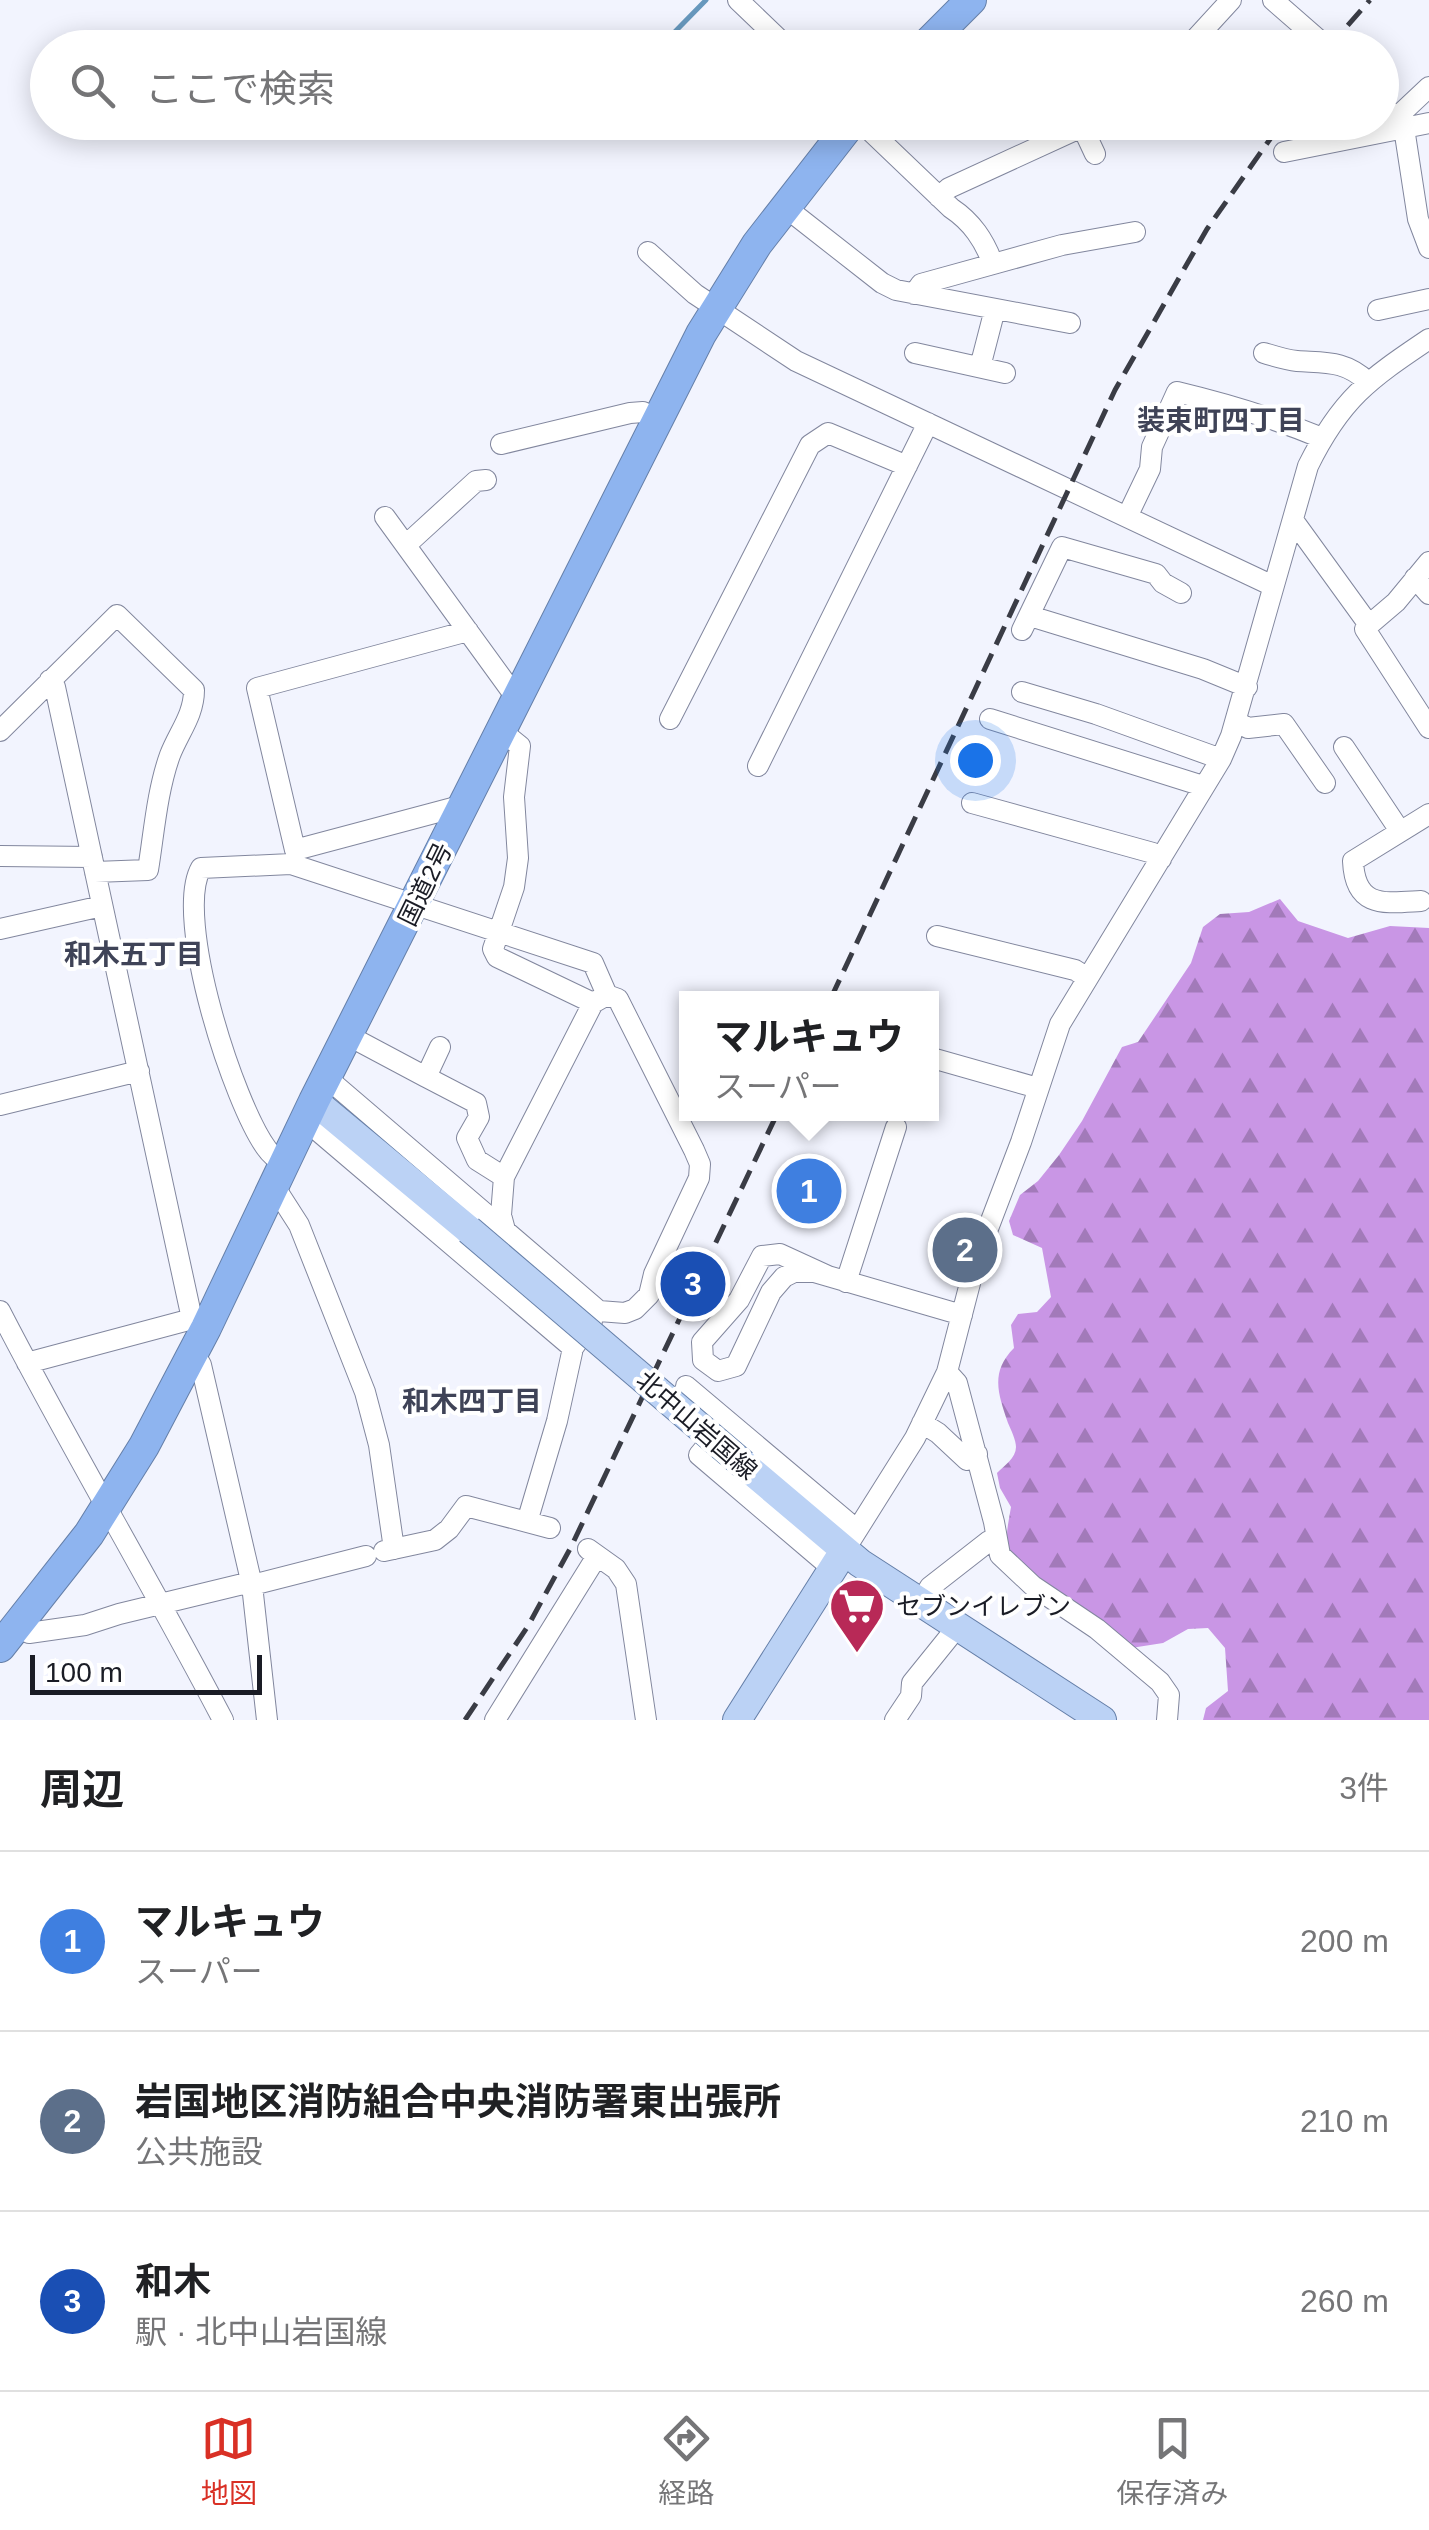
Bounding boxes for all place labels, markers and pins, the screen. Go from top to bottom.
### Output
pin: 1 [776,1154,842,1228]
pin: 2 [932,1212,998,1288]
pin: 3 [660,1246,726,1322]
supermarket icon: セブンイレブン [827,1576,887,1655]
place label: セブンイレブン [896,1592,1071,1620]

